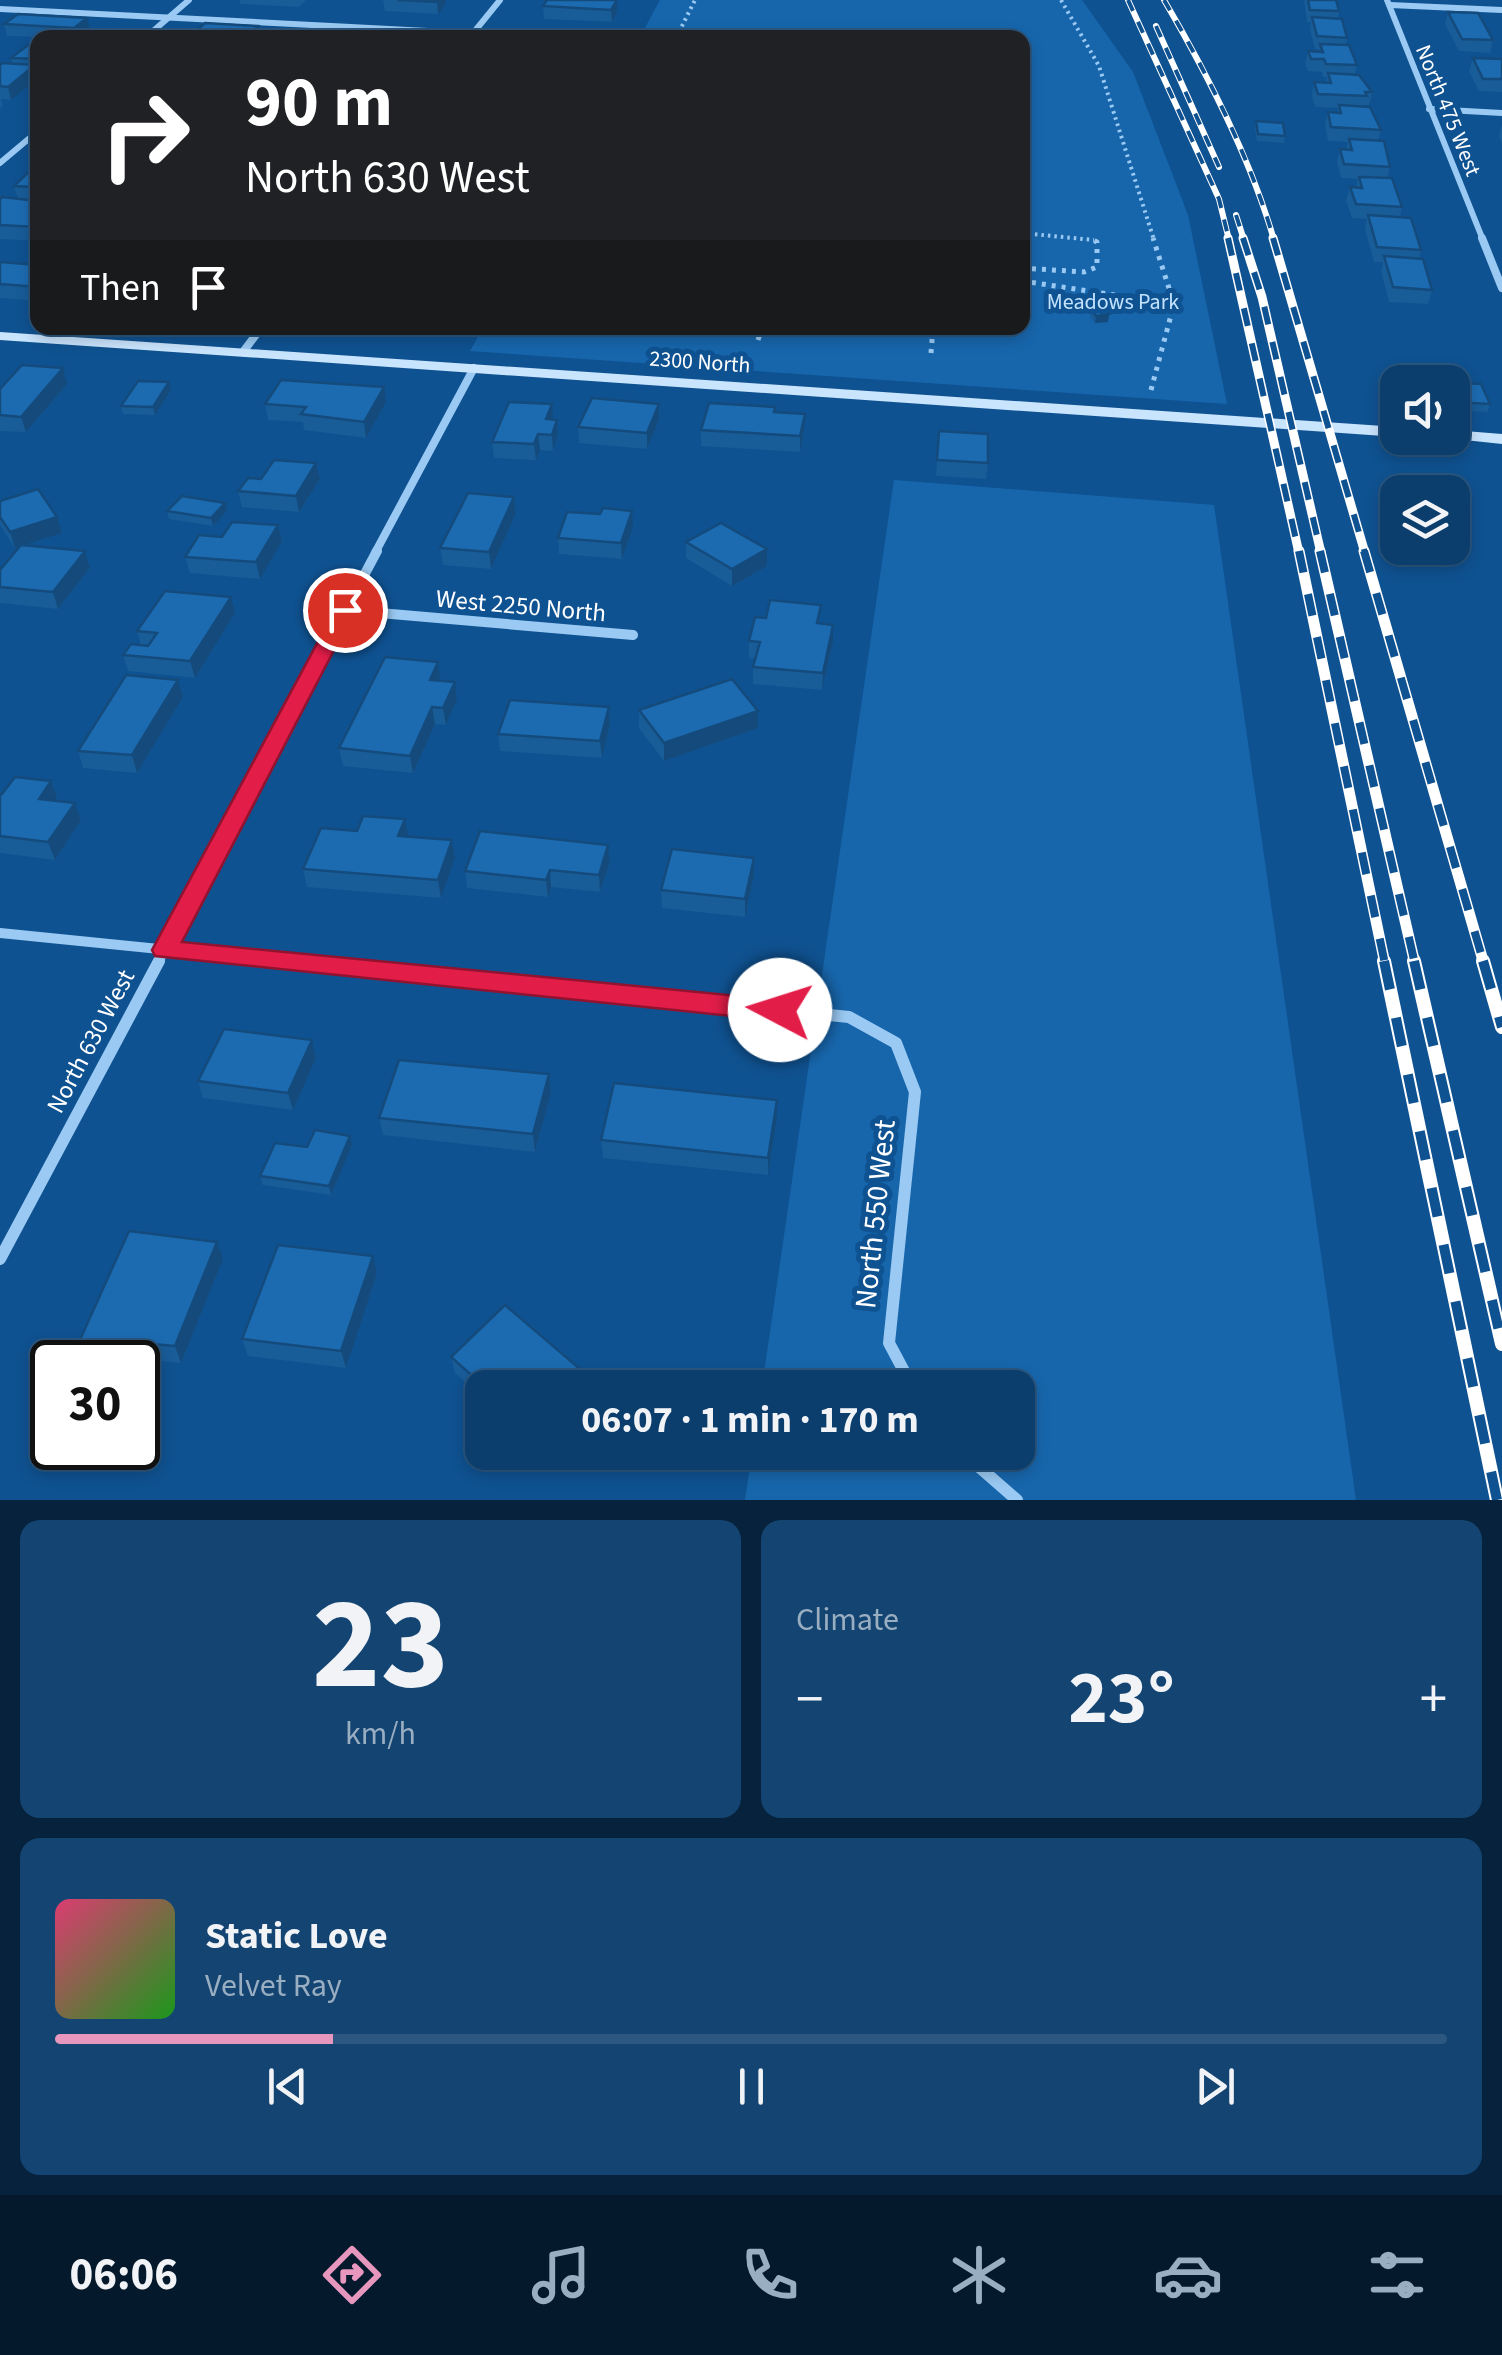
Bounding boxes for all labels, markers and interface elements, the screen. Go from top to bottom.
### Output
street label: North 475 West [1407,40,1489,181]
text: 90 m [245,53,393,153]
icon: right [80,70,210,200]
text: North 630 West [245,146,530,210]
icon: arrive [181,260,236,315]
text: Then [80,261,161,315]
park label: Meadows Park [1047,286,1179,318]
street label: 2300 North [648,343,752,381]
map controls [1380,365,1470,565]
button: sound [1380,365,1470,455]
button: layers [1380,475,1470,565]
pin [303,568,388,653]
street label: West 2250 North [434,581,607,631]
icon: arrive [318,583,373,638]
position arrow [728,958,832,1062]
street label: North 630 West [38,963,144,1120]
street label: North 550 West [844,1117,907,1311]
speed limit sign: 30 [30,1340,160,1470]
text: 06:07 · 1 min · 170 m [581,1393,919,1447]
text: 23 [312,1553,449,1738]
text: Climate [796,1597,899,1643]
text: 23° [1068,1645,1175,1752]
text: − [796,1661,823,1739]
text: + [1420,1661,1447,1739]
text: km/h [345,1711,416,1757]
text: Static Love [205,1909,388,1963]
text: Velvet Ray [205,1963,342,2009]
icon: previous [260,2059,315,2114]
icon: pause [724,2059,779,2114]
icon: next [1188,2059,1243,2114]
icon: directions [317,2240,387,2310]
icon: music [526,2240,596,2310]
icon: phone [735,2240,805,2310]
icon: climate [944,2240,1014,2310]
icon: car [1153,2240,1223,2310]
icon: filters [1362,2240,1432,2310]
text: 06:06 [70,2243,178,2307]

